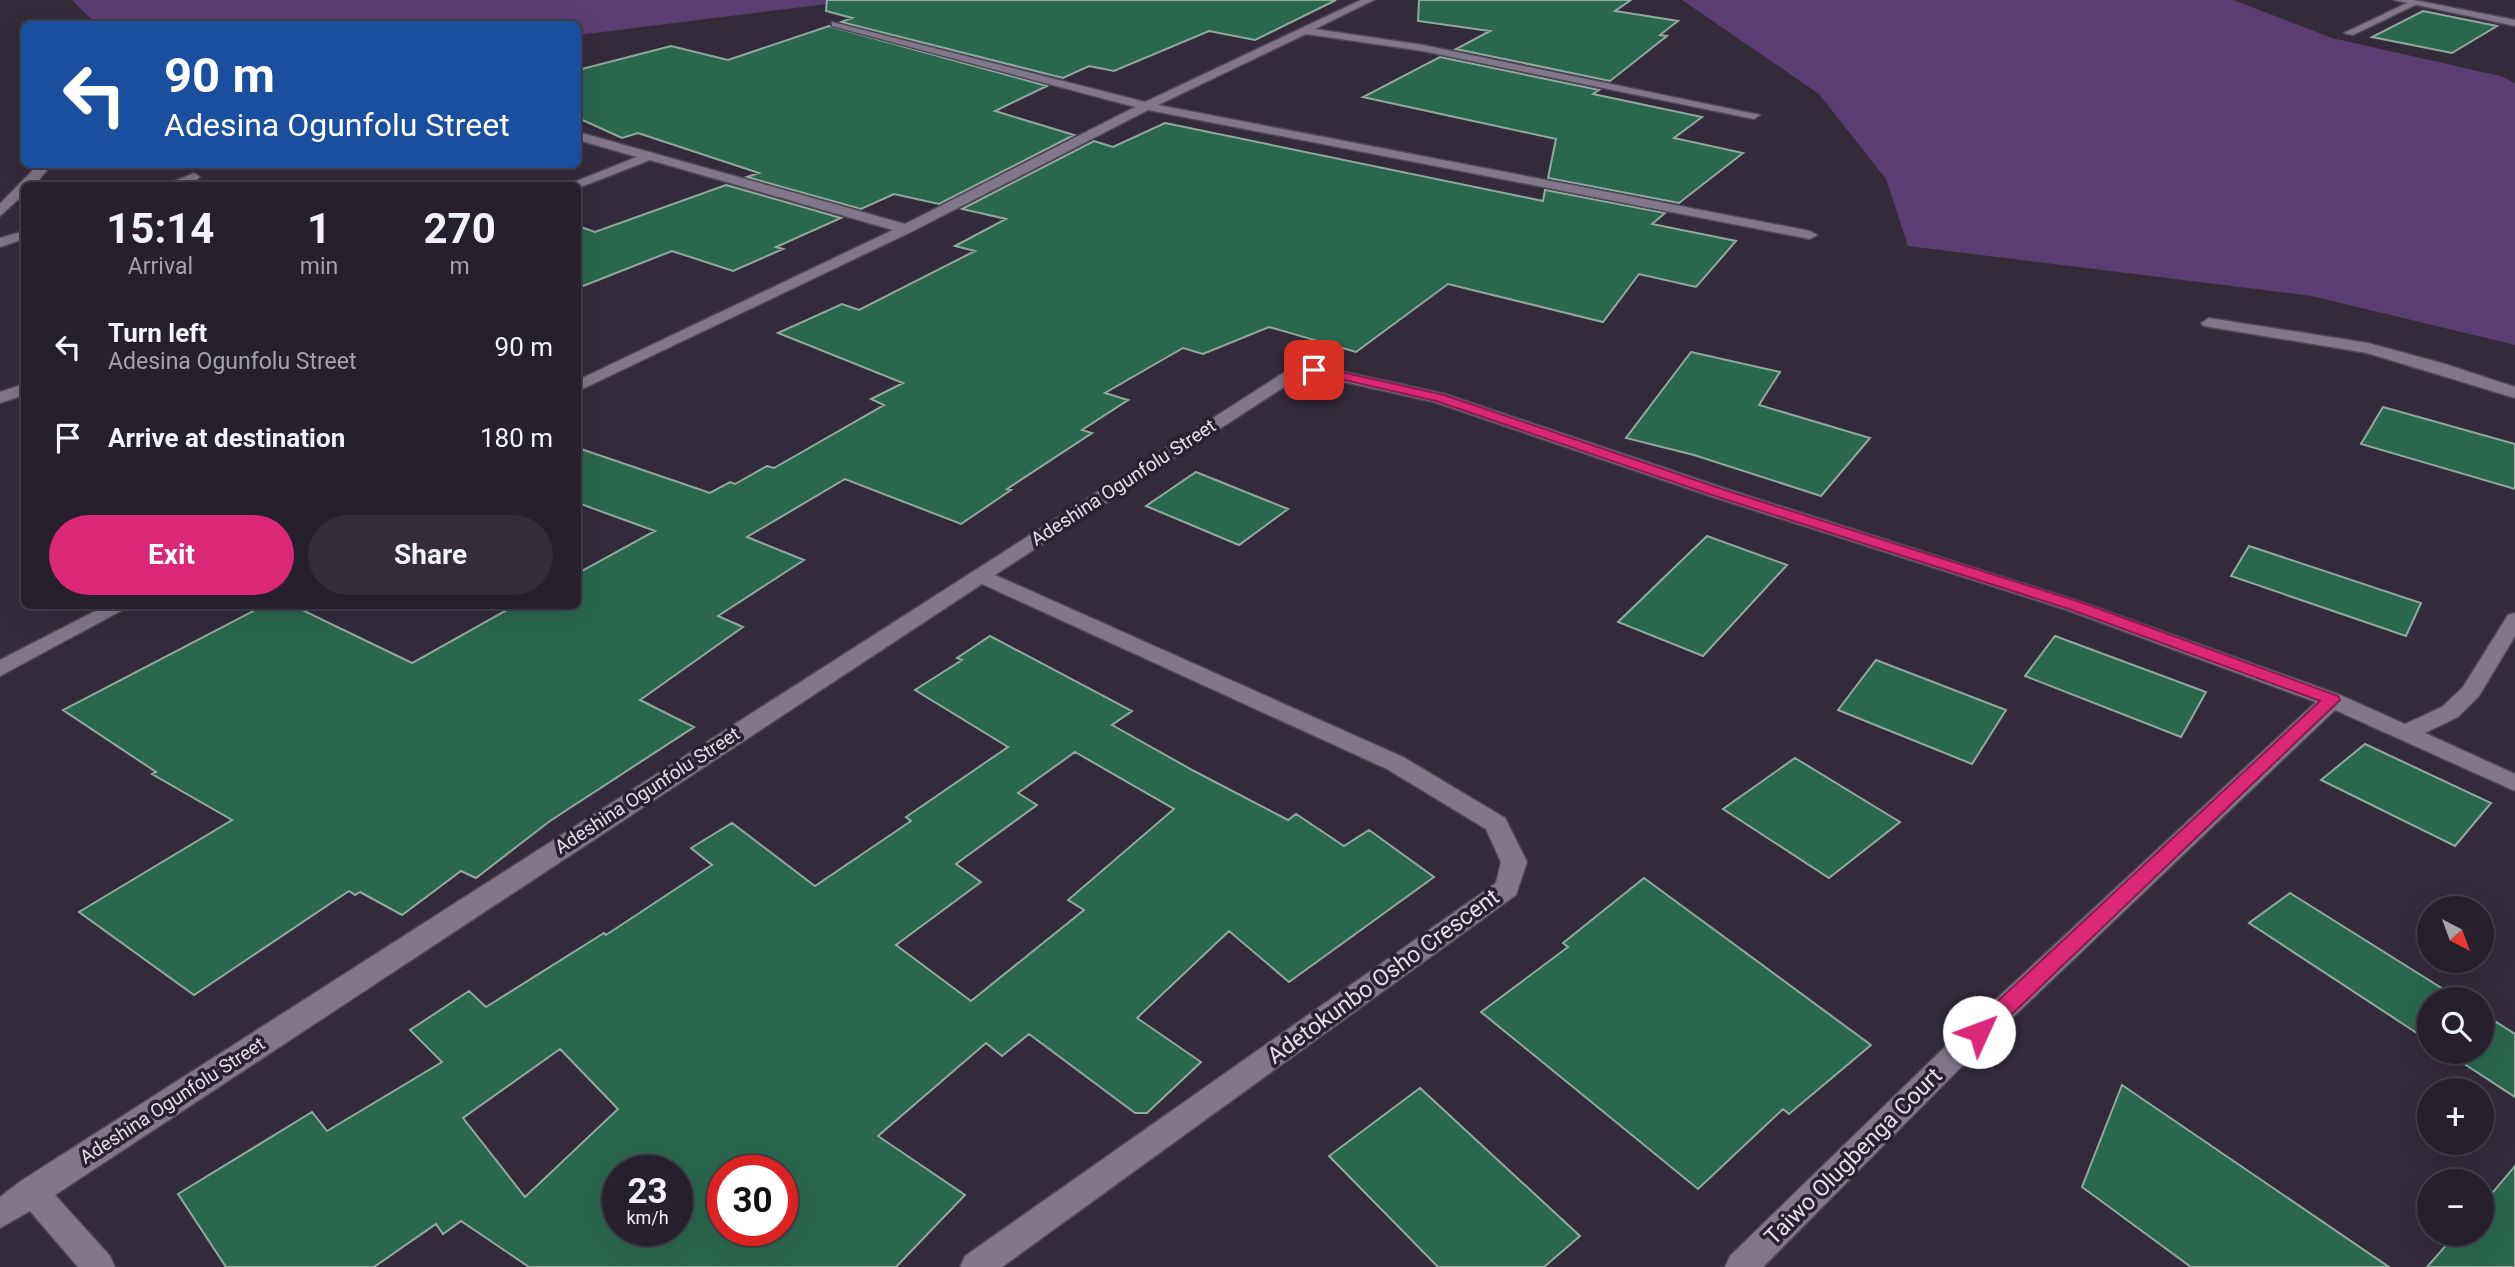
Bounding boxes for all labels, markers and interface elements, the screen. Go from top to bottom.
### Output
text: 90 m [164,47,275,104]
icon: left [49,49,140,140]
text: Adesina Ogunfolu Street [164,106,510,144]
text: 15:14 [106,204,214,253]
text: 1 [307,204,331,253]
text: 270 [423,204,496,253]
text: Arrival [128,253,193,280]
text: min [300,253,338,280]
text: m [450,253,470,280]
text: Turn left [108,318,207,348]
icon: left [49,328,87,366]
text: 90 m [495,332,553,362]
pin [1284,340,1344,400]
text: Adesina Ogunfolu Street [108,348,356,375]
icon: arrive [1295,351,1333,389]
street label: Adeshina Ogunfolu Street [1027,414,1220,551]
icon: arrive [49,419,87,457]
text: Arrive at destination [108,423,345,453]
text: 180 m [480,423,553,453]
button: Exit [49,515,294,595]
button: Share [308,515,553,595]
street label: Adeshina Ogunfolu Street [551,722,744,859]
street label: Adetokunbo Osho Crescent [1262,883,1504,1070]
north arrow [2417,896,2494,973]
map controls [2417,896,2494,1246]
button: search [2417,987,2494,1064]
position arrow [1942,995,2016,1069]
street label: Adeshina Ogunfolu Street [76,1032,269,1169]
street label: Taiwo Olugbenga Court [1759,1062,1947,1250]
button: + [2417,1078,2494,1155]
speed limit sign: 30 [707,1155,798,1246]
button: − [2417,1169,2494,1246]
text: 23 [627,1171,668,1212]
text: km/h [626,1207,669,1228]

